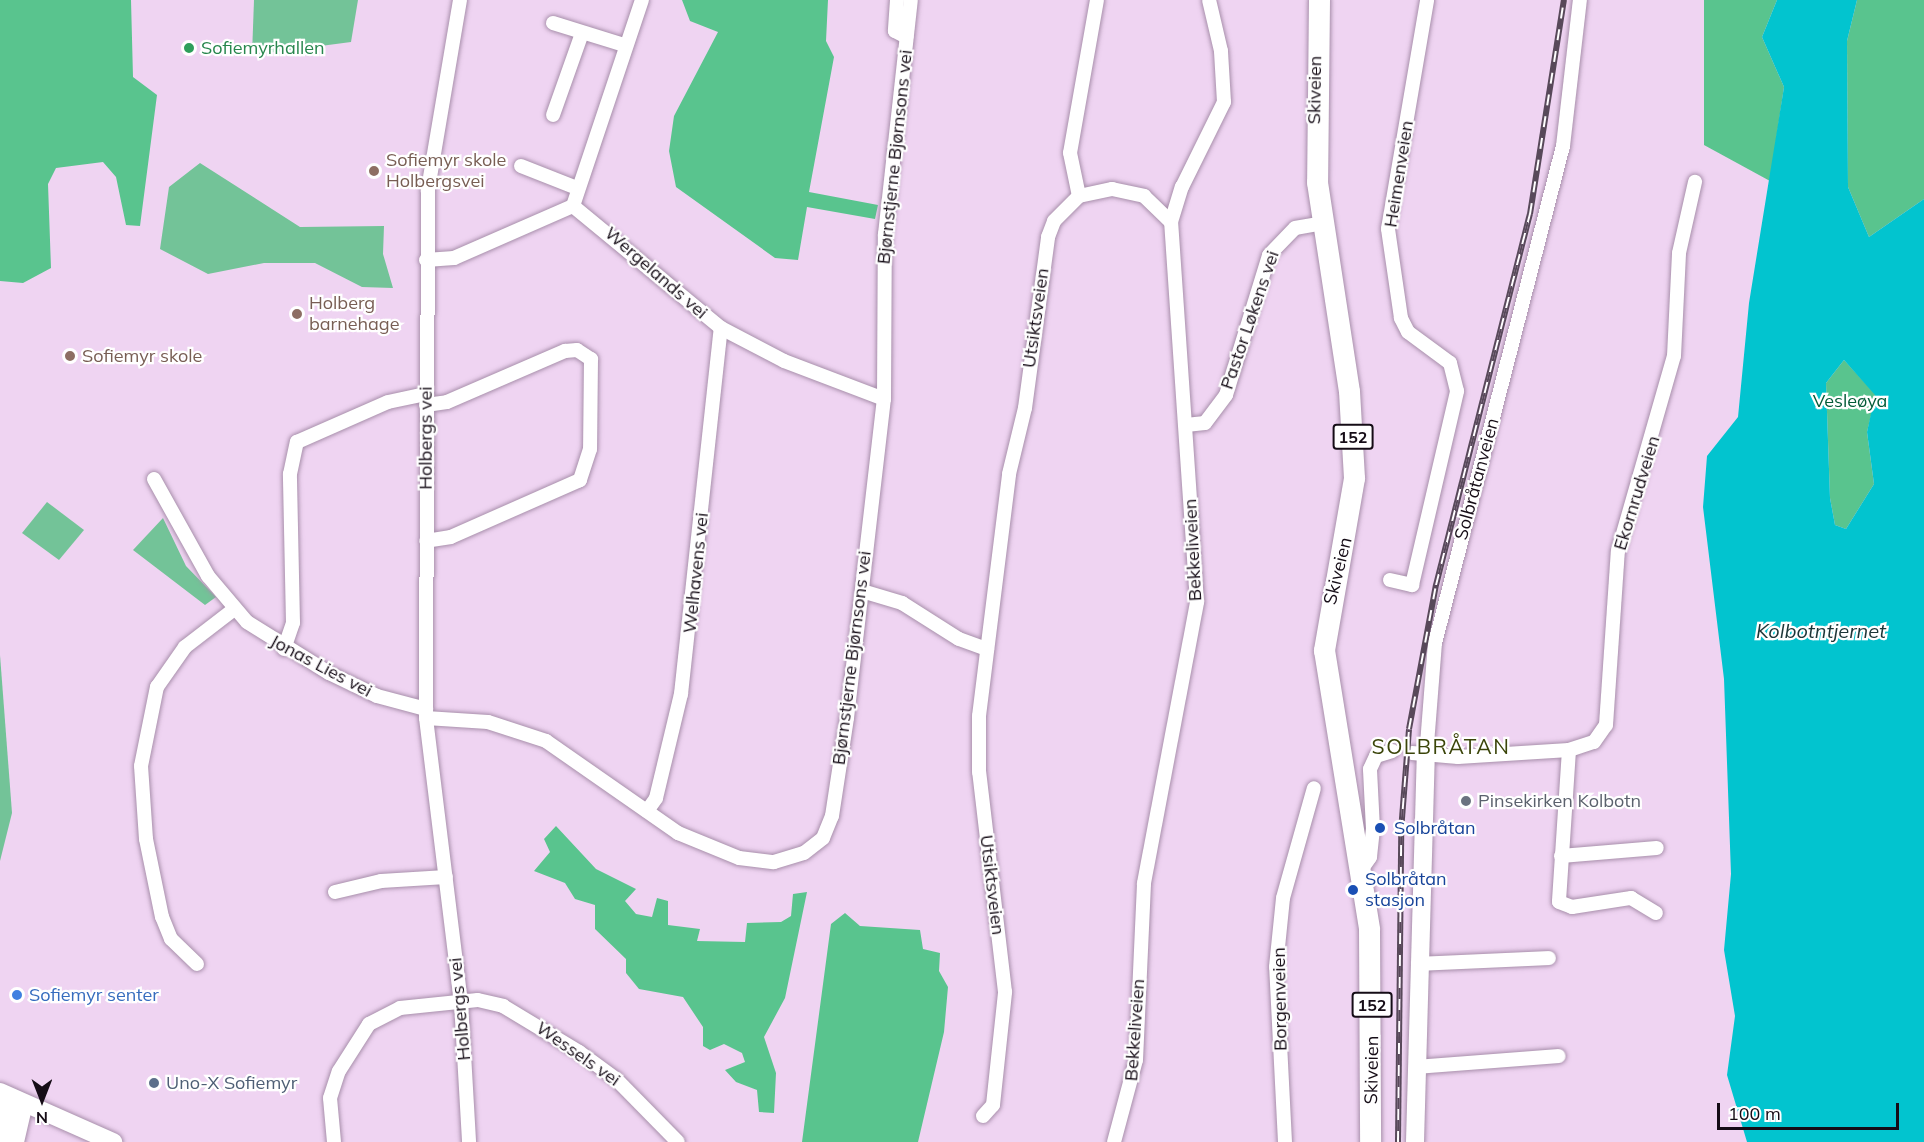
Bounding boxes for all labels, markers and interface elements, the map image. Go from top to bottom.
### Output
place label: Sofiemyrhallen [201,37,325,59]
marker: Sofiemyrhallen [182,41,196,55]
street label: Bjørnstjerne Bjørnsons vei [873,49,917,265]
street label: Skiveien [1304,56,1326,124]
street label: Heimenveien [1380,119,1418,229]
place label: Sofiemyr skole Holbergsvei [386,150,506,192]
marker: Sofiemyr skole Holbergsvei [367,164,381,178]
street label: Wergelands vei [600,222,712,324]
street label: Pastor Løkens vei [1216,248,1284,392]
street label: Utsiktsveien [1018,267,1054,369]
place label: Holberg barnehage [309,293,399,336]
marker: Holberg barnehage [290,307,304,321]
place label: Sofiemyr skole [82,345,202,367]
marker: Sofiemyr skole [63,349,77,363]
street label: Holbergs vei [415,386,437,490]
park label: Vesleøya [1813,390,1887,412]
street label: Solbråtanveien [1450,416,1504,542]
road number: 152 [1332,424,1374,450]
street label: Ekornrudveien [1609,433,1665,553]
street label: Bekkeliveien [1180,498,1206,602]
street label: Welhavens vei [679,512,713,634]
street label: Skiveien [1319,535,1357,607]
street label: Bjørnstjerne Bjørnsons vei [828,550,876,766]
water label: Kolbotntjernet [1756,618,1886,642]
street label: Jonas Lies vei [266,630,376,702]
district label: SOLBRÅTAN [1372,733,1510,759]
place label: Pinsekirken Kolbotn [1478,790,1641,812]
marker: Pinsekirken Kolbotn [1459,794,1473,808]
place label: Solbråtan [1394,817,1476,839]
marker: Solbråtan [1371,819,1389,837]
street label: Utsiktsveien [975,834,1009,936]
place label: Solbråtan stasjon [1365,869,1447,912]
marker: Solbråtan stasjon [1346,883,1360,897]
street label: Borgenveien [1268,947,1292,1051]
street label: Holbergs vei [445,957,475,1061]
street label: Bekkeliveien [1121,978,1149,1082]
place label: Sofiemyr senter [29,984,159,1006]
marker: Sofiemyr senter [10,988,24,1002]
road number: 152 [1351,992,1393,1018]
street label: Wessels vei [532,1017,624,1091]
street label: Skiveien [1361,1036,1383,1104]
north arrow [12,1070,72,1130]
place label: Uno-X Sofiemyr [166,1072,297,1094]
marker: Uno-X Sofiemyr [147,1076,161,1090]
scale bar [1720,1091,1902,1129]
text: 100 m [1728,1102,1781,1125]
text: N [36,1108,48,1128]

